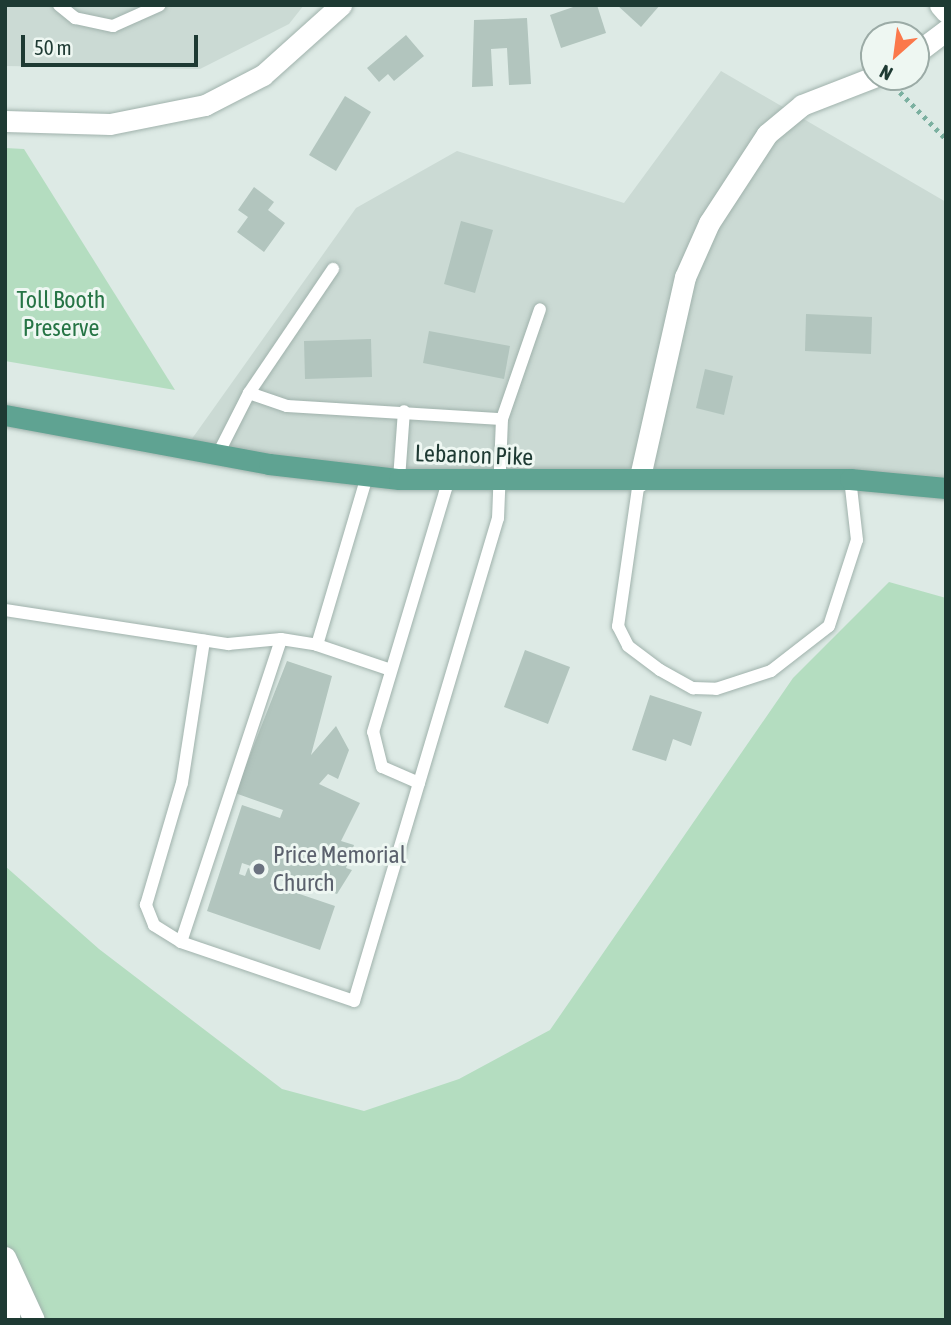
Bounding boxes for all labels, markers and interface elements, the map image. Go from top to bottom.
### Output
scale bar [24,21,201,65]
north arrow [860,21,930,91]
text: 50 m [34,35,72,59]
text: N [876,60,896,85]
park label: Toll Booth Preserve [17,286,105,342]
street label: Lebanon Pike [414,439,534,471]
place label: Price Memorial Church [273,841,406,897]
marker: Price Memorial Church [251,861,267,877]

